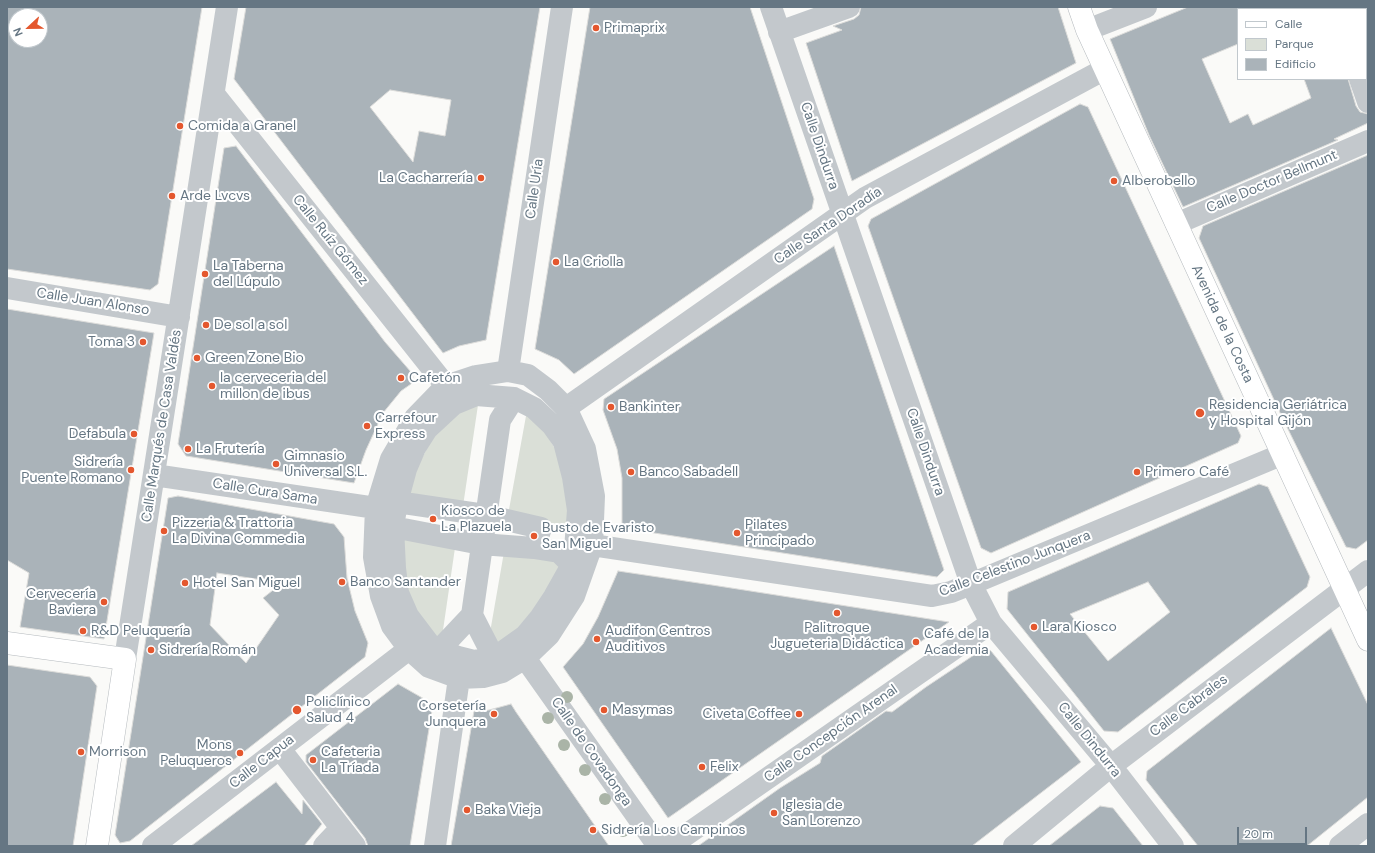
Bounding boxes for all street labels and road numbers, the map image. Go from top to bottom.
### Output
street label: Calle Dindurra [796,100,842,192]
street label: Calle Doctor Bellmunt [1204,147,1340,217]
street label: Calle Uría [522,158,548,220]
street label: Calle Santa Doradía [771,184,885,268]
street label: Calle Ruíz Gómez [289,192,371,288]
street label: Avenida de la Costa [1187,262,1257,386]
street label: Calle Juan Alonso [35,285,151,319]
street label: Calle Marqués de Casa Valdés [138,328,186,524]
street label: Calle Dindurra [902,406,948,498]
street label: Calle Cura Sama [211,475,319,509]
street label: Calle Celestino Junquera [937,527,1093,601]
street label: Calle Cabrales [1147,671,1231,741]
street label: Calle Concepción Arenal [761,682,901,786]
street label: Calle de Covadonga [547,694,635,810]
street label: Calle Dindurra [1054,699,1124,781]
street label: Calle Capua [226,731,298,793]

